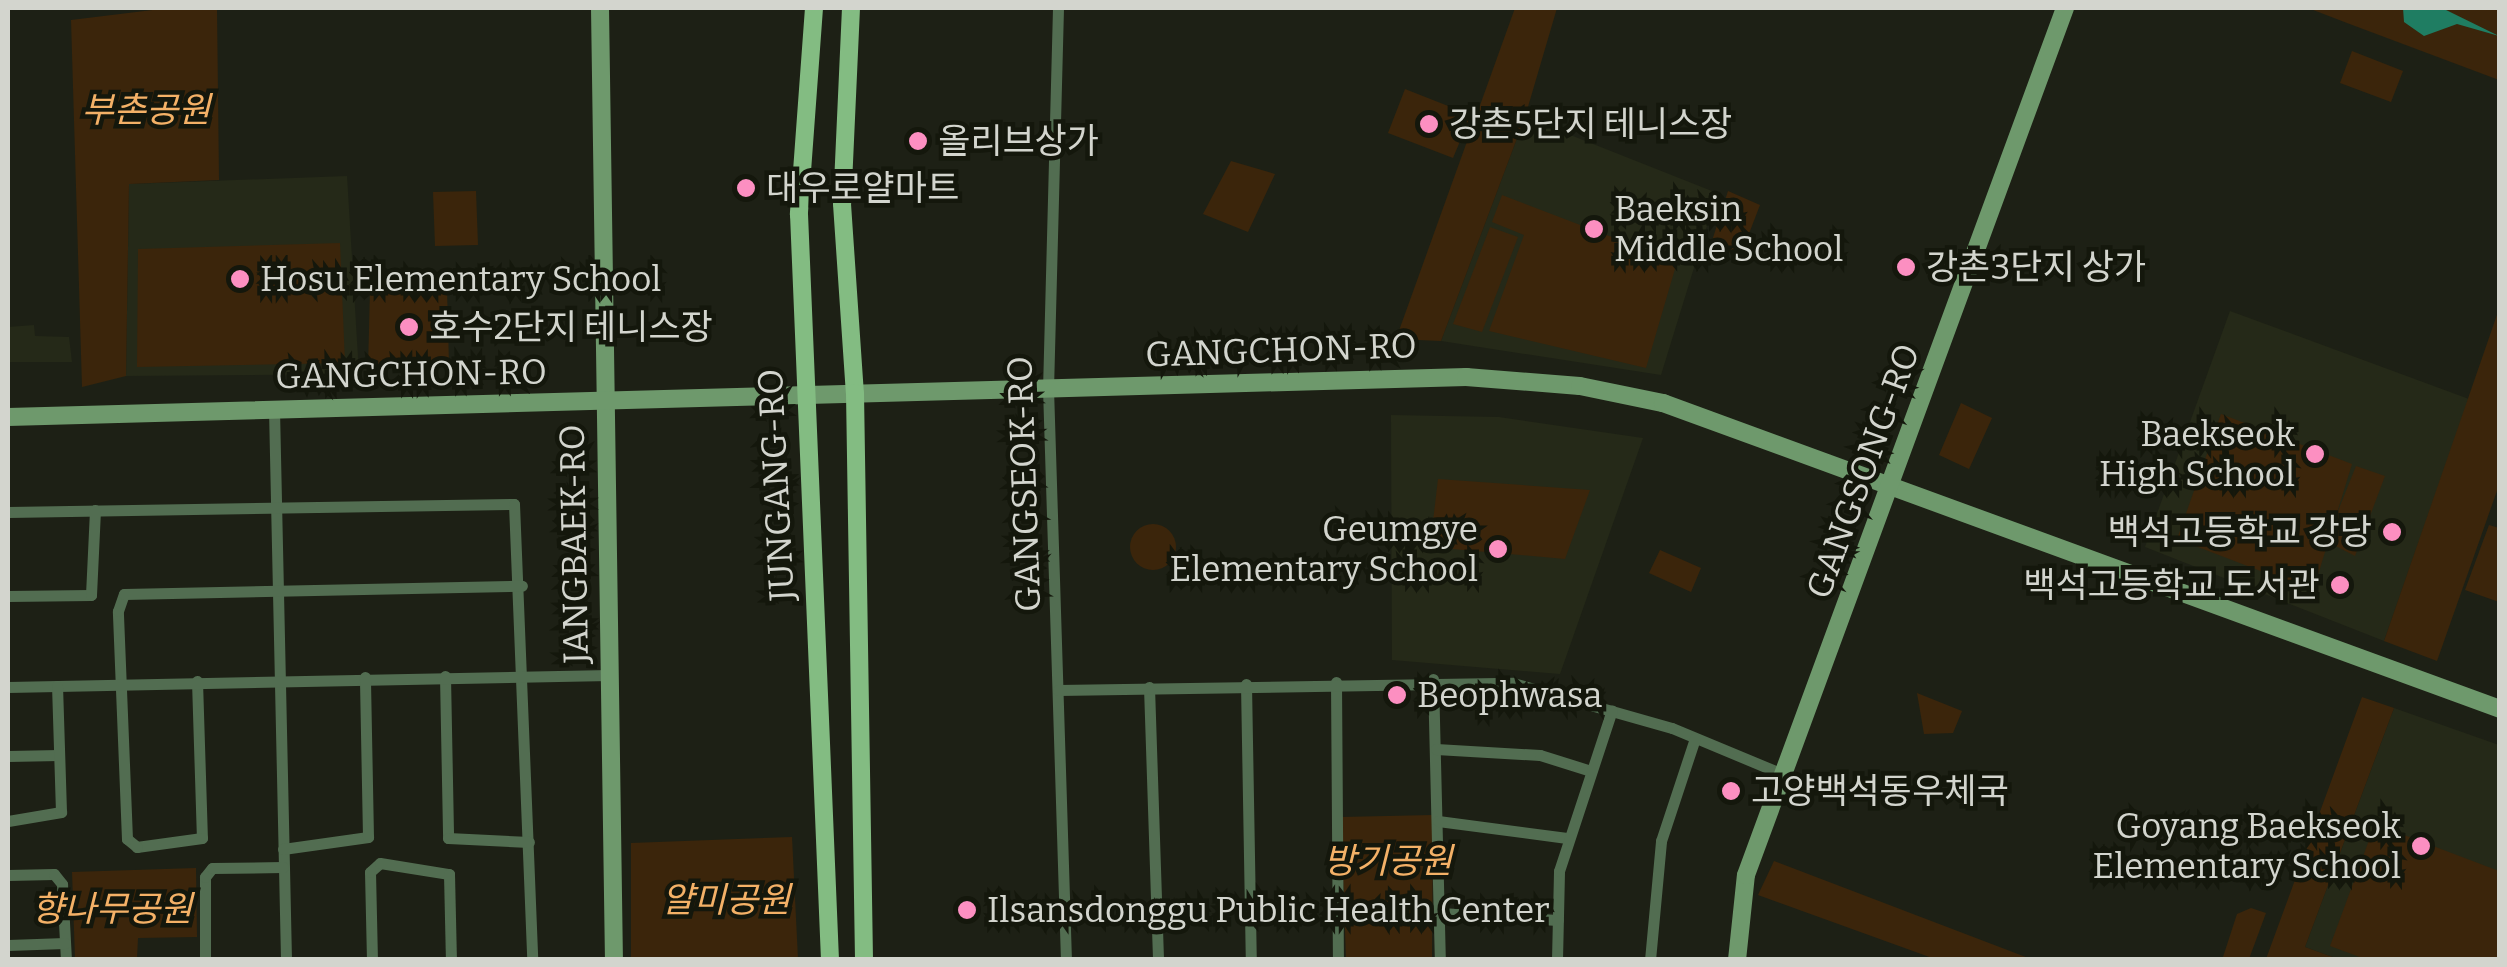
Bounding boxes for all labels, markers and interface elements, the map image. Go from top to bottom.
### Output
park label: 부촌공원 [82,89,210,131]
place label: 강촌5단지 테니스장 [1449,103,1732,145]
marker: 강촌5단지 테니스장 [1418,113,1440,135]
place label: 올리브상가 [938,120,1099,162]
marker: 올리브상가 [907,130,929,152]
place label: 대우로얄마트 [766,167,959,209]
marker: 대우로얄마트 [735,177,757,199]
place label: Baeksin Middle School [1614,188,1843,270]
marker: Baeksin Middle School [1583,218,1605,240]
place label: 강촌3단지 상가 [1926,246,2146,288]
marker: 강촌3단지 상가 [1895,256,1917,278]
place label: Hosu Elementary School [260,258,661,300]
marker: Hosu Elementary School [229,268,251,290]
place label: 호수2단지 테니스장 [429,306,713,348]
marker: 호수2단지 테니스장 [398,316,420,338]
street label: GANGCHON-RO [1145,324,1417,376]
street label: GANGSONG-RO [1797,338,1929,604]
street label: GANGCHON-RO [275,351,547,397]
street label: GANGSEOK-RO [999,355,1049,613]
street label: JUNGANG-RO [749,368,803,602]
place label: Baekseok High School [2099,413,2295,495]
street label: JANGBAEK-RO [551,424,597,664]
marker: Baekseok High School [2304,443,2326,465]
place label: Geumgye Elementary School [1169,508,1478,590]
place label: 백석고등학교 강당 [2107,511,2372,553]
marker: 백석고등학교 강당 [2381,521,2403,543]
marker: Geumgye Elementary School [1487,538,1509,560]
place label: 백석고등학교 도서관 [2023,564,2320,606]
marker: 백석고등학교 도서관 [2329,574,2351,596]
place label: Beophwasa [1417,674,1602,716]
marker: Beophwasa [1386,684,1408,706]
place label: 고양백석동우체국 [1751,770,2009,812]
marker: 고양백석동우체국 [1720,780,1742,802]
place label: Goyang Baekseok Elementary School [2092,805,2401,887]
marker: Goyang Baekseok Elementary School [2410,835,2432,857]
park label: 방기공원 [1324,840,1452,882]
park label: 얄미공원 [662,879,790,921]
park label: 향나무공원 [32,888,192,930]
place label: Ilsansdonggu Public Health Center [987,889,1550,931]
marker: Ilsansdonggu Public Health Center [956,899,978,921]

